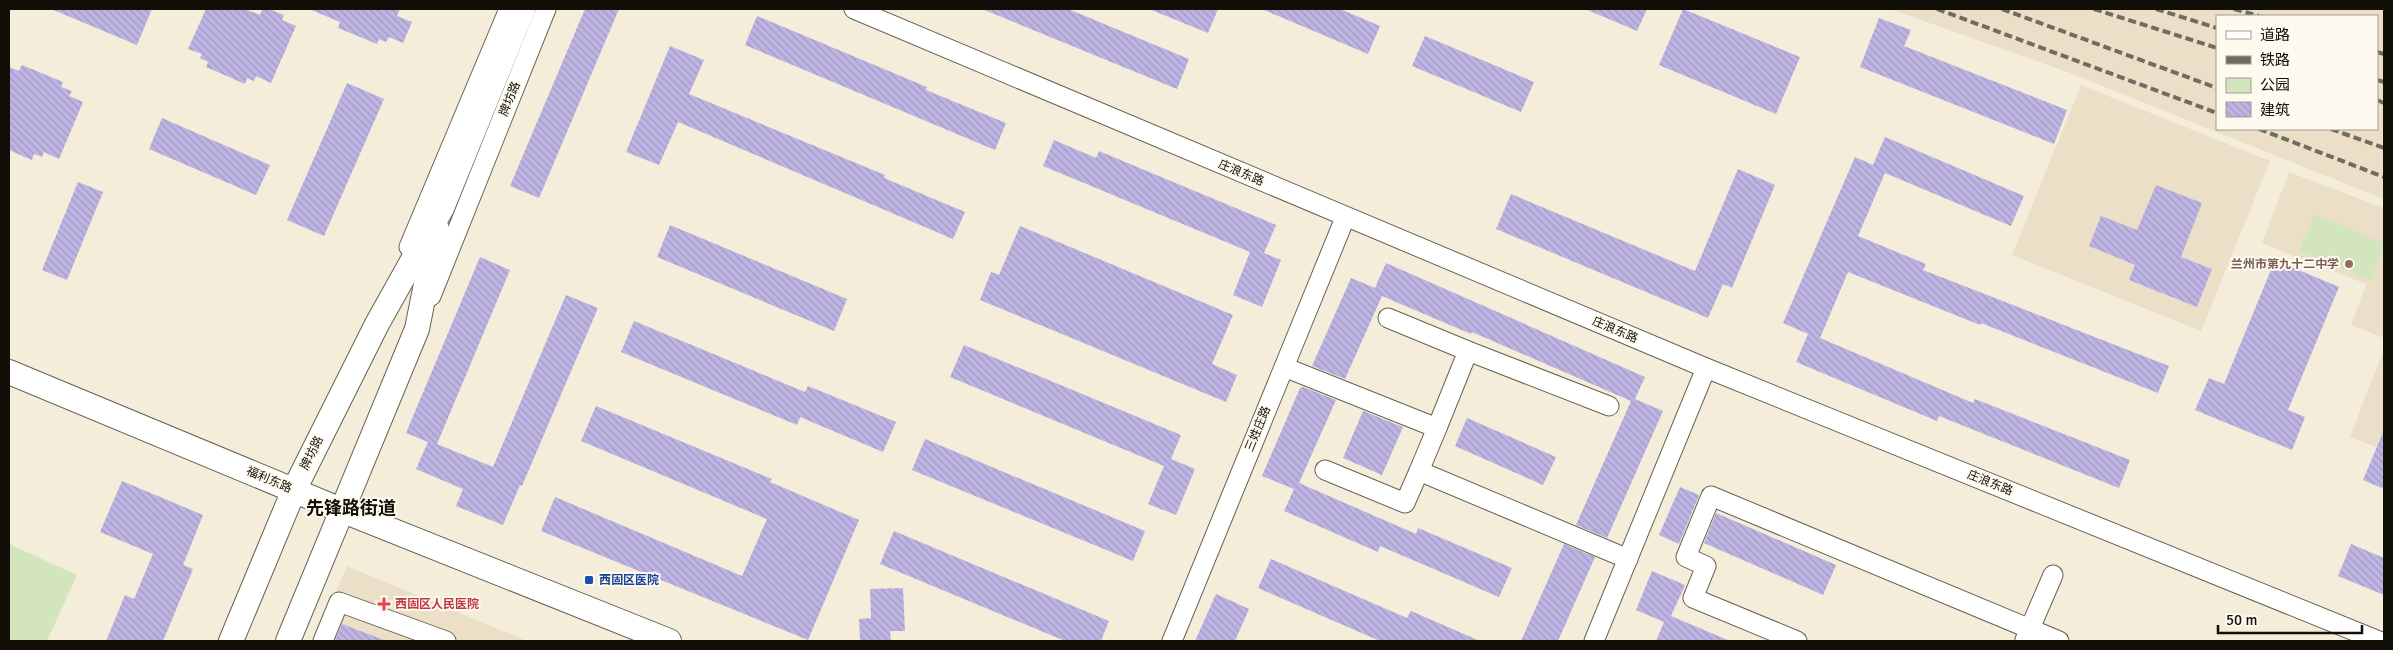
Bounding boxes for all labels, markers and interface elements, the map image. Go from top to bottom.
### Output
legend [2216,15,2378,130]
text: 道路 [2260,26,2290,44]
text: 铁路 [2260,51,2290,69]
text: 公园 [2260,76,2290,94]
street label: 牌坊路 [496,79,524,119]
text: 建筑 [2260,101,2290,119]
street label: 庄浪东路 [1216,157,1266,189]
place label: 兰州市第九十二中学 [2231,257,2339,272]
marker: 兰州市第九十二中学 [2343,258,2355,270]
street label: 庄浪东路 [1590,314,1640,346]
street label: 三姓庄路 [1242,404,1274,454]
street label: 牌坊路 [297,434,327,472]
street label: 福利东路 [244,464,294,496]
street label: 庄浪东路 [1965,467,2015,499]
district label: 先锋路街道 [306,497,396,519]
place label: 西固区医院 [599,573,659,588]
marker: 西固区医院 [583,574,595,586]
marker: 西固区人民医院 [377,597,391,611]
place label: 西固区人民医院 [395,597,479,612]
scale bar [2218,602,2362,634]
text: 50 m [2226,611,2257,629]

